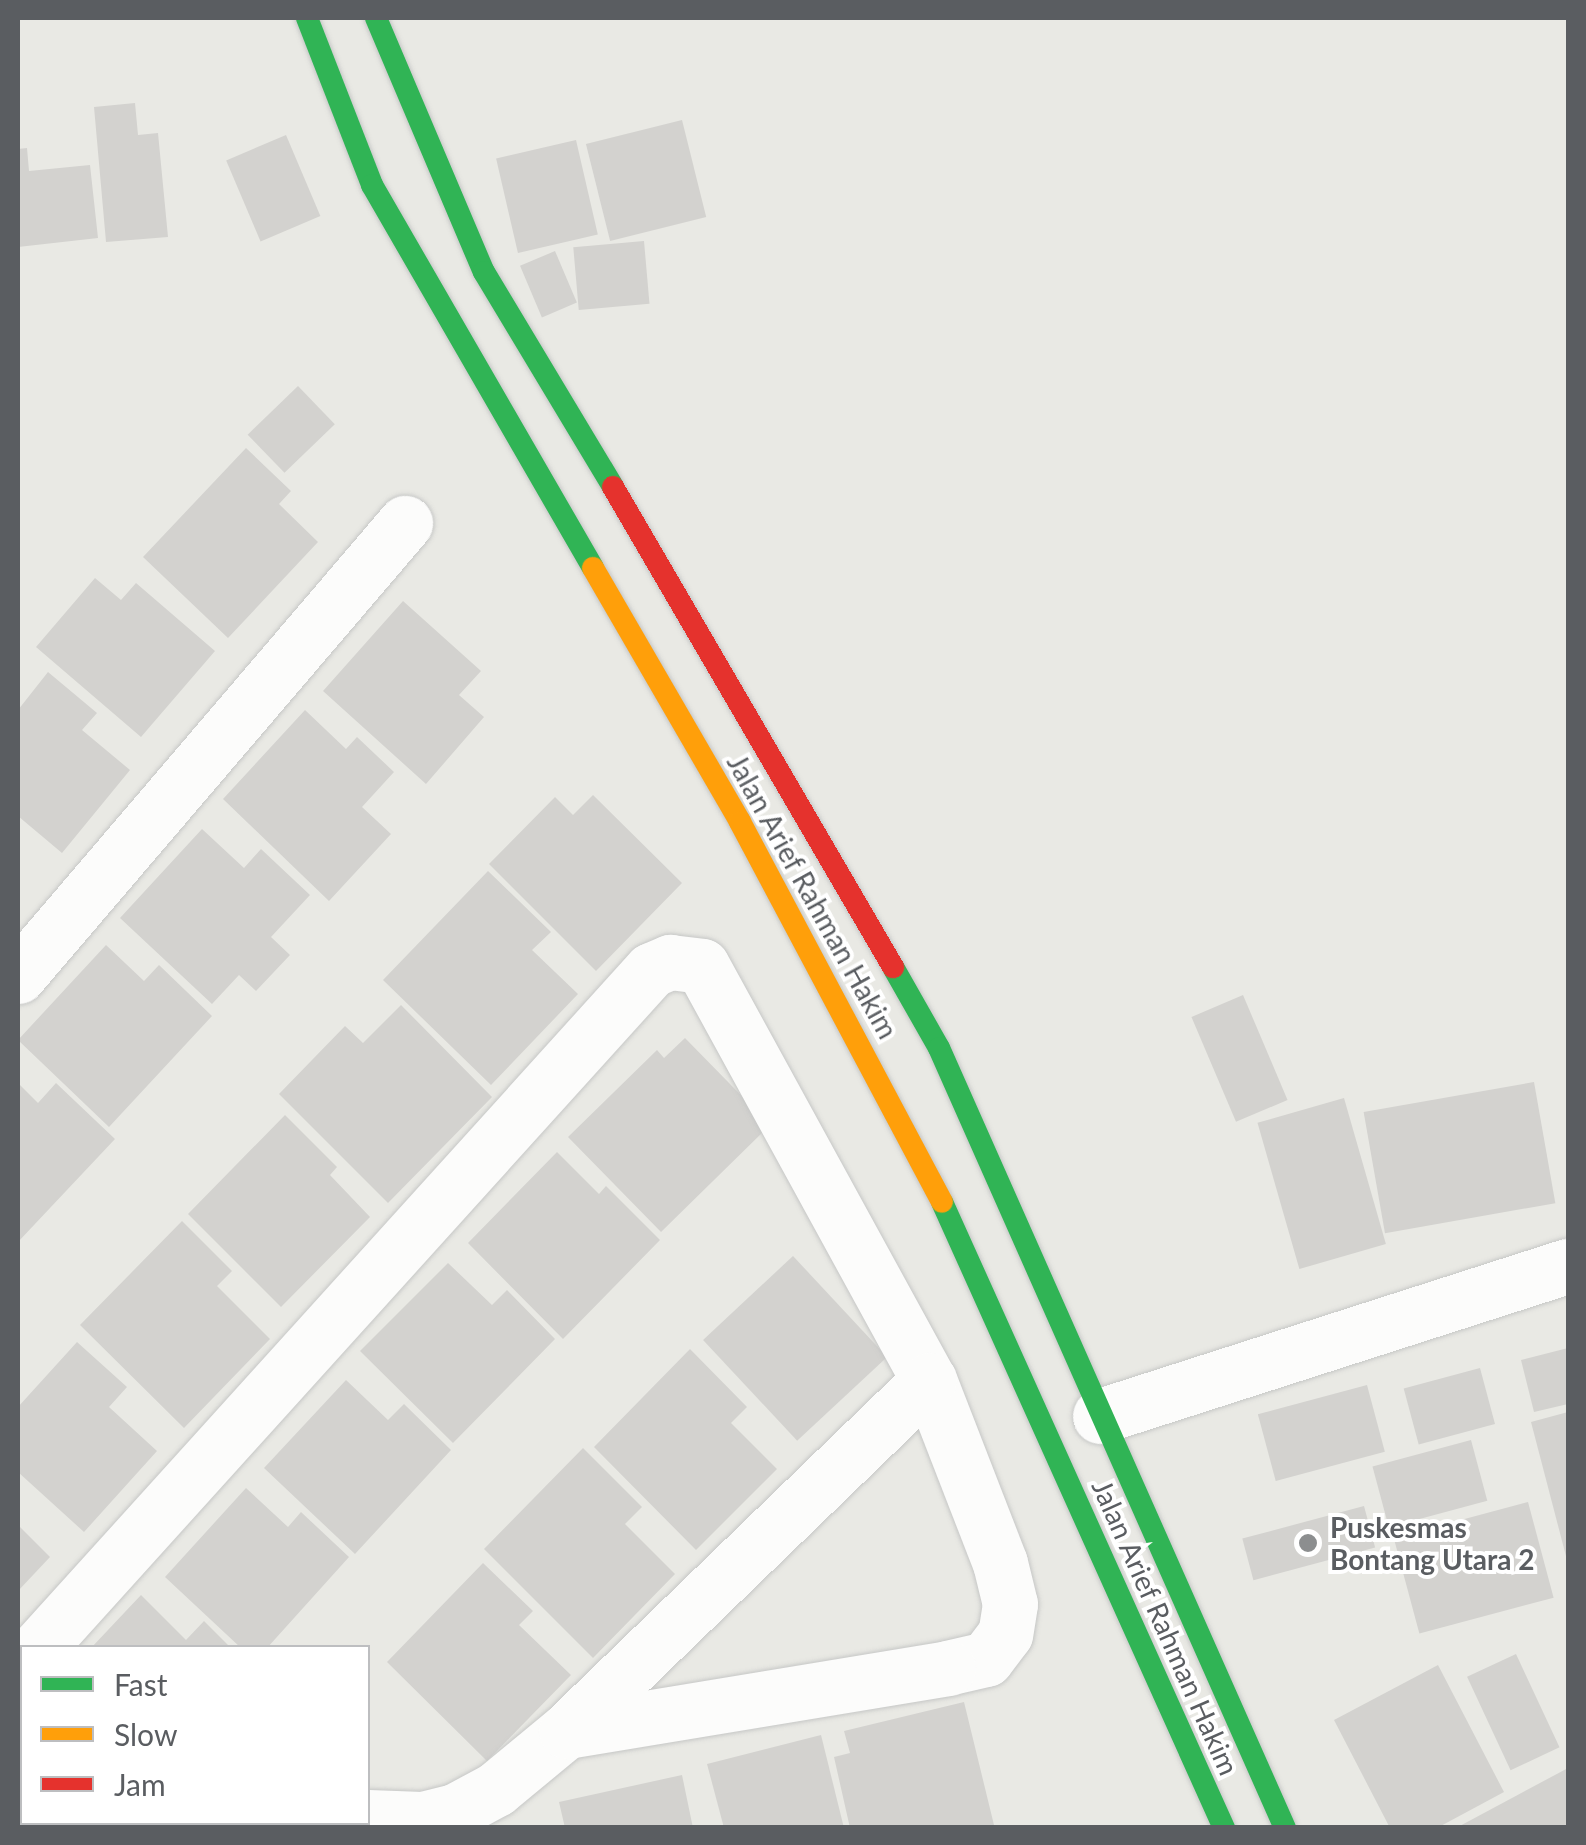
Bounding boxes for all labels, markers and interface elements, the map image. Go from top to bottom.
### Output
street label: Jalan Arief Rahman Hakim [720,747,906,1045]
street label: Jalan Arief Rahman Hakim [1085,1473,1247,1781]
place label: Puskesmas Bontang Utara 2 [1330,1510,1535,1576]
marker: Puskesmas Bontang Utara 2 [1295,1530,1321,1556]
legend [20,1645,370,1825]
text: Fast [114,1666,168,1702]
text: Slow [114,1716,177,1752]
text: Jam [114,1766,166,1802]

